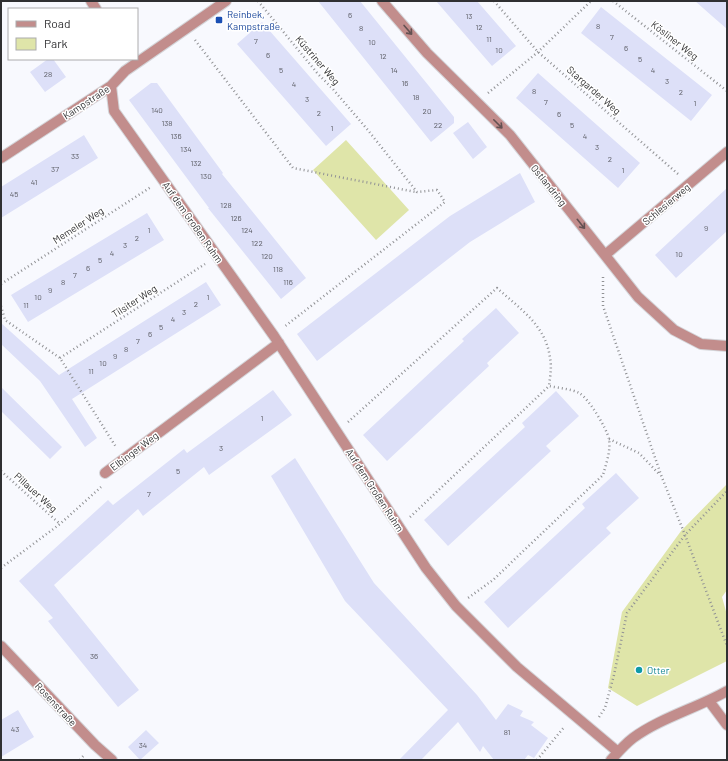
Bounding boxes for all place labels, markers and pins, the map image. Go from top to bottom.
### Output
place label: Reinbek, Kampstraße [227,8,280,32]
marker: Reinbek, Kampstraße [214,15,224,25]
place label: Otter [647,664,670,676]
marker: Otter [634,665,644,675]

